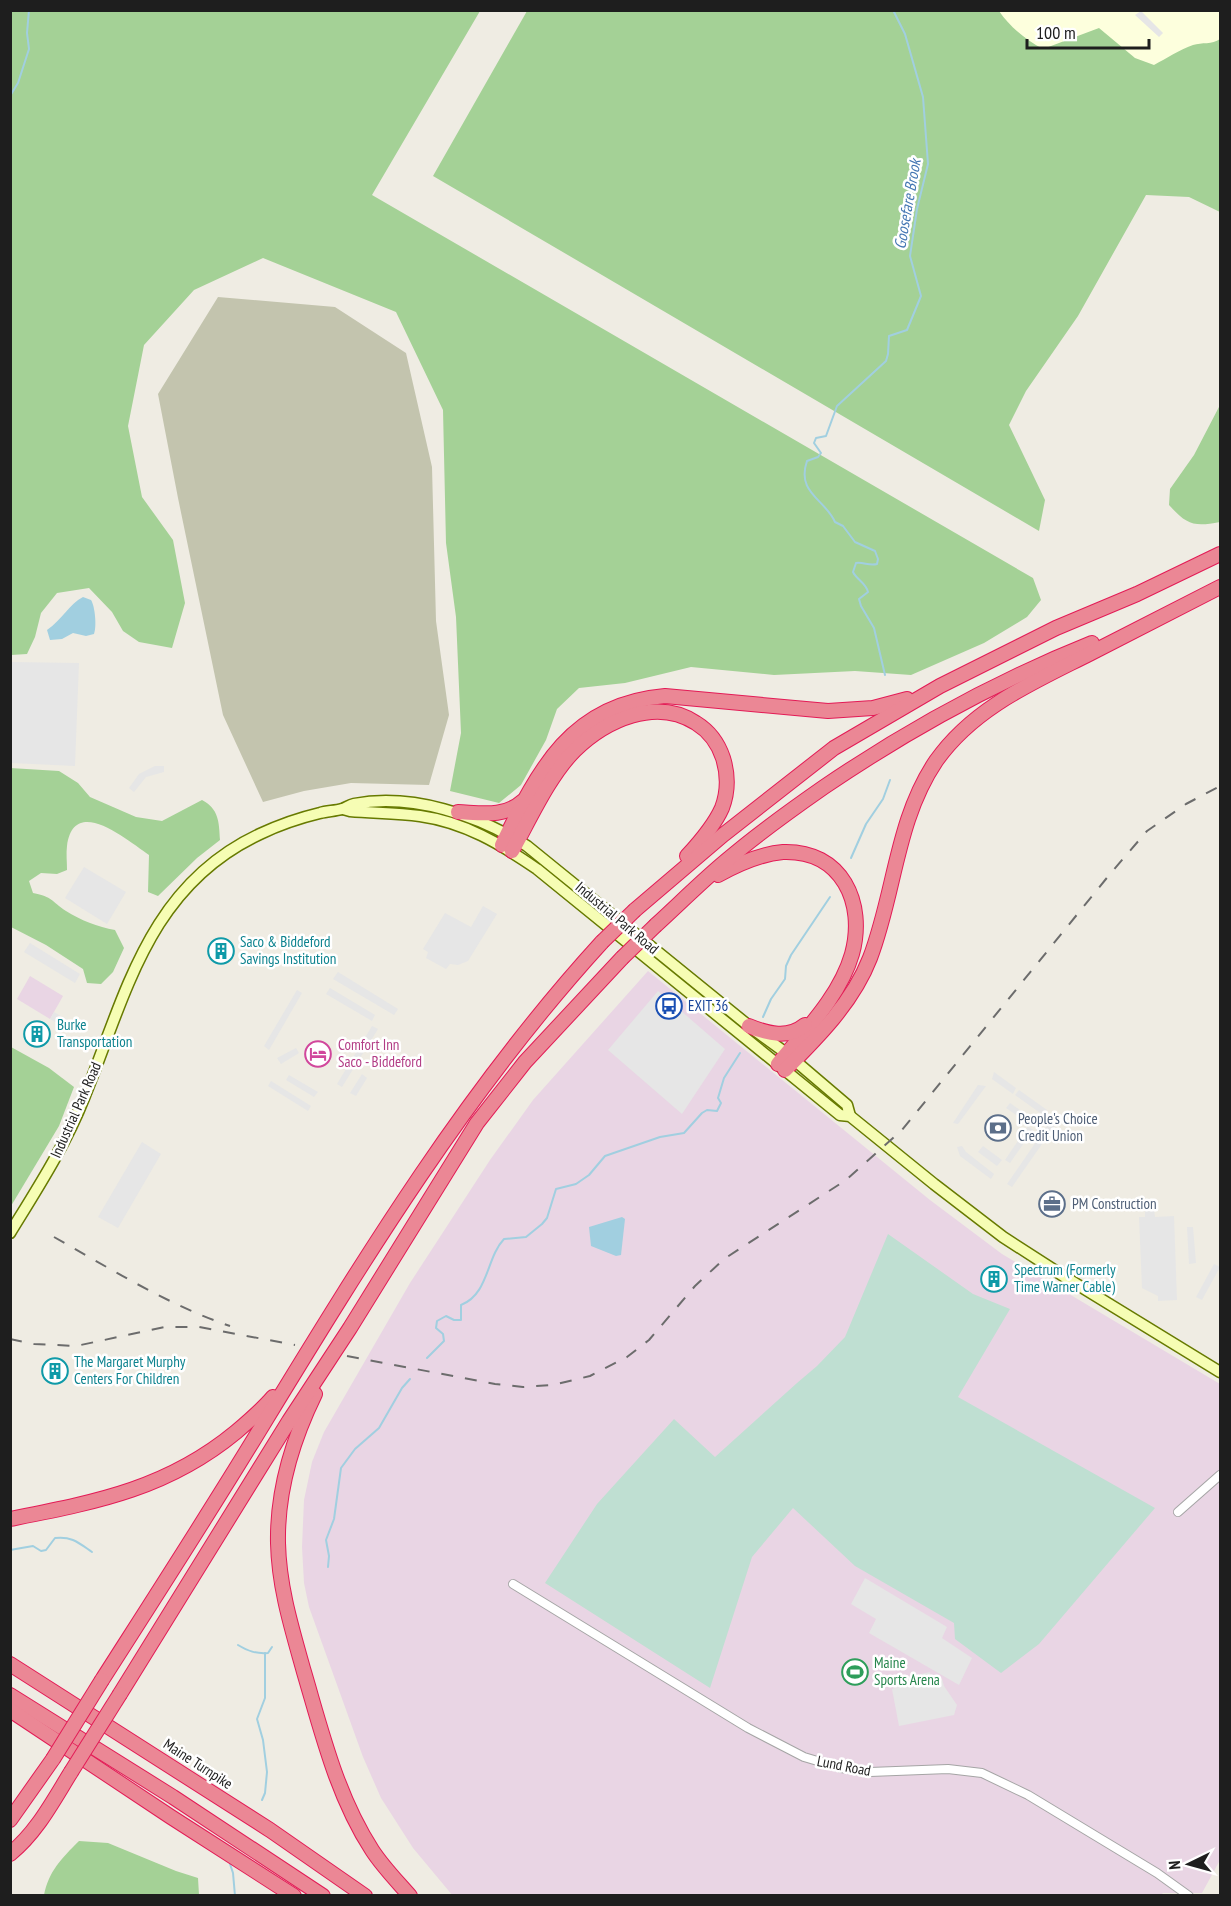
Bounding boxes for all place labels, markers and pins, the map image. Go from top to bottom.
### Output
place label: Saco & Biddeford Savings Institution [240,932,336,968]
building icon: Saco & Biddeford Savings Institution [206,936,236,966]
bus stop icon: EXIT 36 [654,991,684,1021]
place label: EXIT 36 [688,996,729,1015]
place label: Burke Transportation [57,1015,132,1051]
building icon: Burke Transportation [22,1019,52,1049]
place label: Comfort Inn Saco - Biddeford [338,1035,422,1071]
hotel icon: Comfort Inn Saco - Biddeford [303,1039,333,1069]
place label: People's Choice Credit Union [1018,1109,1098,1145]
bank icon: People's Choice Credit Union [983,1113,1013,1143]
office icon: PM Construction [1037,1189,1067,1219]
place label: PM Construction [1072,1194,1157,1213]
place label: Spectrum (Formerly Time Warner Cable) [1014,1260,1116,1296]
building icon: Spectrum (Formerly Time Warner Cable) [979,1264,1009,1294]
place label: The Margaret Murphy Centers For Children [74,1352,186,1388]
building icon: The Margaret Murphy Centers For Children [40,1356,70,1386]
place label: Maine Sports Arena [874,1653,940,1689]
sports icon: Maine Sports Arena [840,1657,870,1687]

